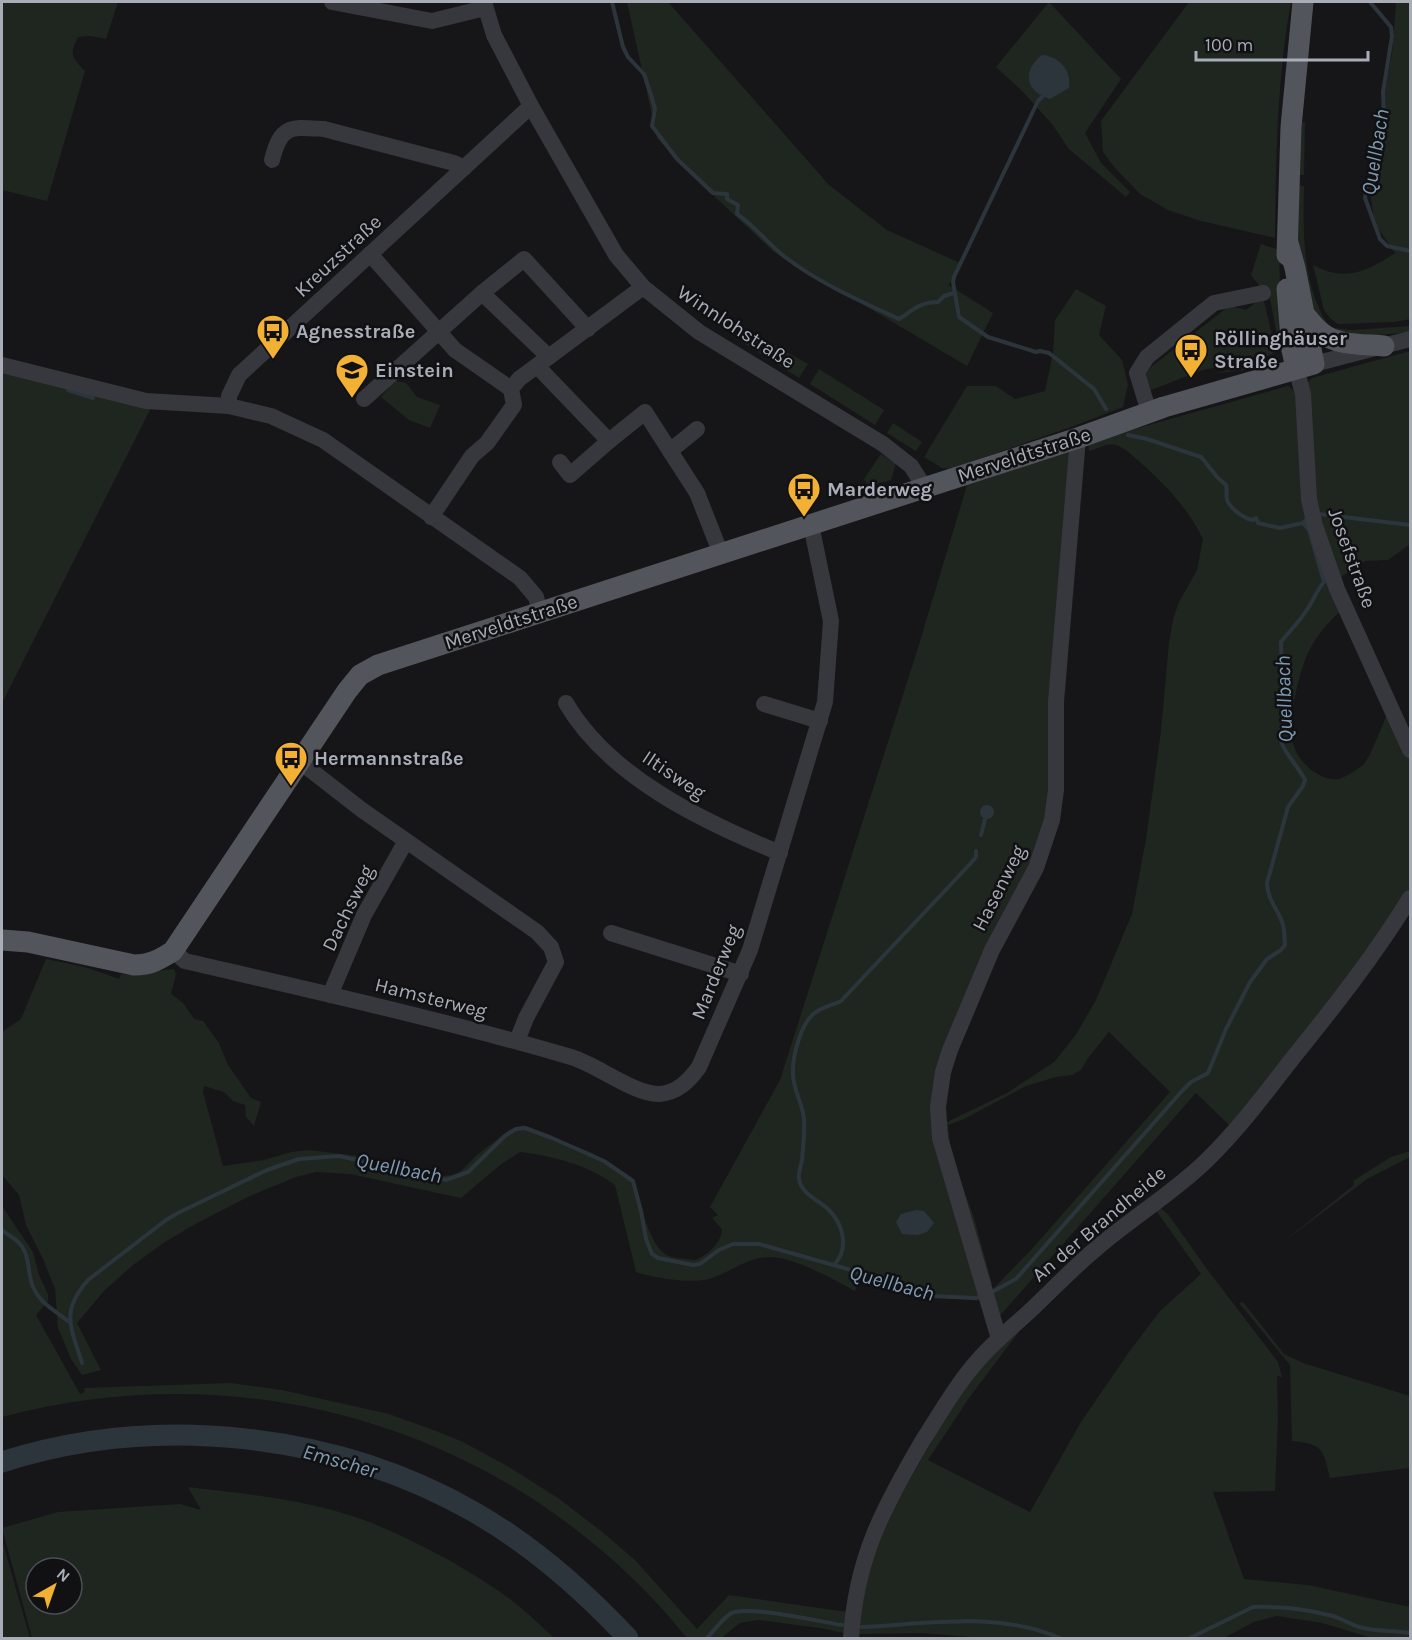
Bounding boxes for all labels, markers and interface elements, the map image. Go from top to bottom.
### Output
scale bar [1196,24,1368,62]
text: 100 m [1205,34,1253,56]
water label: Quellbach [1356,107,1394,197]
street label: Kreuzstraße [290,210,386,302]
street label: Winnlohstraße [673,280,799,374]
bus stop icon: Agnesstraße [255,313,291,360]
place label: Agnesstraße [296,320,415,343]
place label: Röllinghäuser Straße [1214,327,1347,373]
bus stop icon: Röllinghäuser Straße [1173,332,1209,379]
school or university icon: Einstein [334,352,370,399]
place label: Einstein [375,359,454,382]
street label: Merveldtstraße [955,423,1093,487]
bus stop icon: Marderweg [786,471,822,518]
place label: Marderweg [827,478,933,501]
street label: Josefstraße [1323,505,1381,611]
street label: Merveldtstraße [442,590,580,654]
water label: Quellbach [1270,655,1298,743]
bus stop icon: Hermannstraße [273,740,309,787]
street label: Iltisweg [638,746,710,804]
place label: Hermannstraße [314,747,464,770]
street label: Hasenweg [968,841,1030,935]
street label: Dachsweg [317,861,379,955]
street label: Marderweg [686,921,746,1023]
street label: Hamsterweg [373,973,489,1023]
water label: Quellbach [354,1148,444,1188]
street label: An der Brandheide [1027,1161,1171,1287]
water label: Quellbach [847,1260,937,1306]
water label: Emscher [300,1439,381,1483]
north arrow [24,1556,84,1616]
text: N [53,1564,74,1586]

